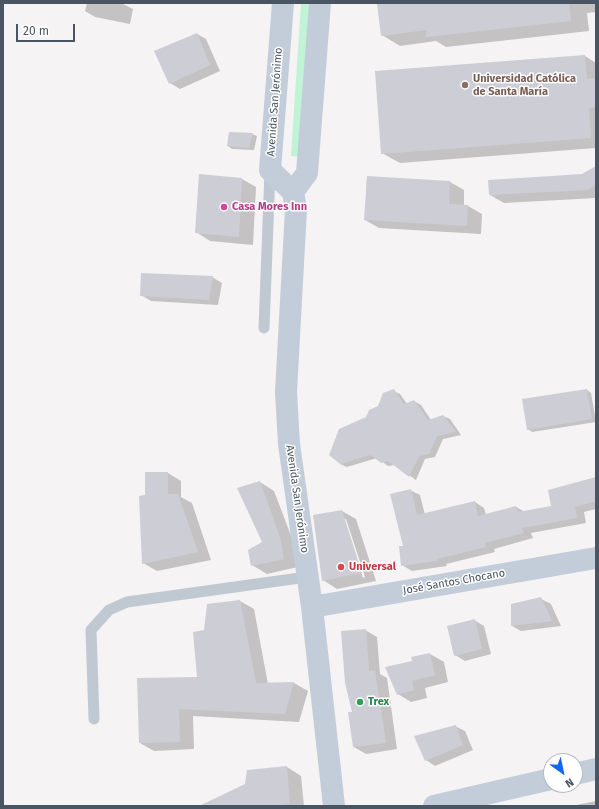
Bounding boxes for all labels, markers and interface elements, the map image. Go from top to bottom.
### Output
scale bar [18,16,77,42]
text: 20 m [23,24,49,38]
street label: Avenida San Jerónimo [265,47,285,157]
place label: Universidad Católica de Santa María [473,72,576,98]
marker: Universidad Católica de Santa María [460,80,470,90]
place label: Casa Mores Inn [232,200,307,214]
marker: Casa Mores Inn [219,202,229,212]
street label: Avenida San Jerónimo [283,444,311,554]
place label: Universal [349,560,396,574]
marker: Universal [336,562,346,572]
street label: José Santos Chocano [402,567,506,597]
place label: Trex [368,695,389,709]
marker: Trex [355,697,365,707]
north arrow [543,753,583,793]
text: N [563,775,576,790]

